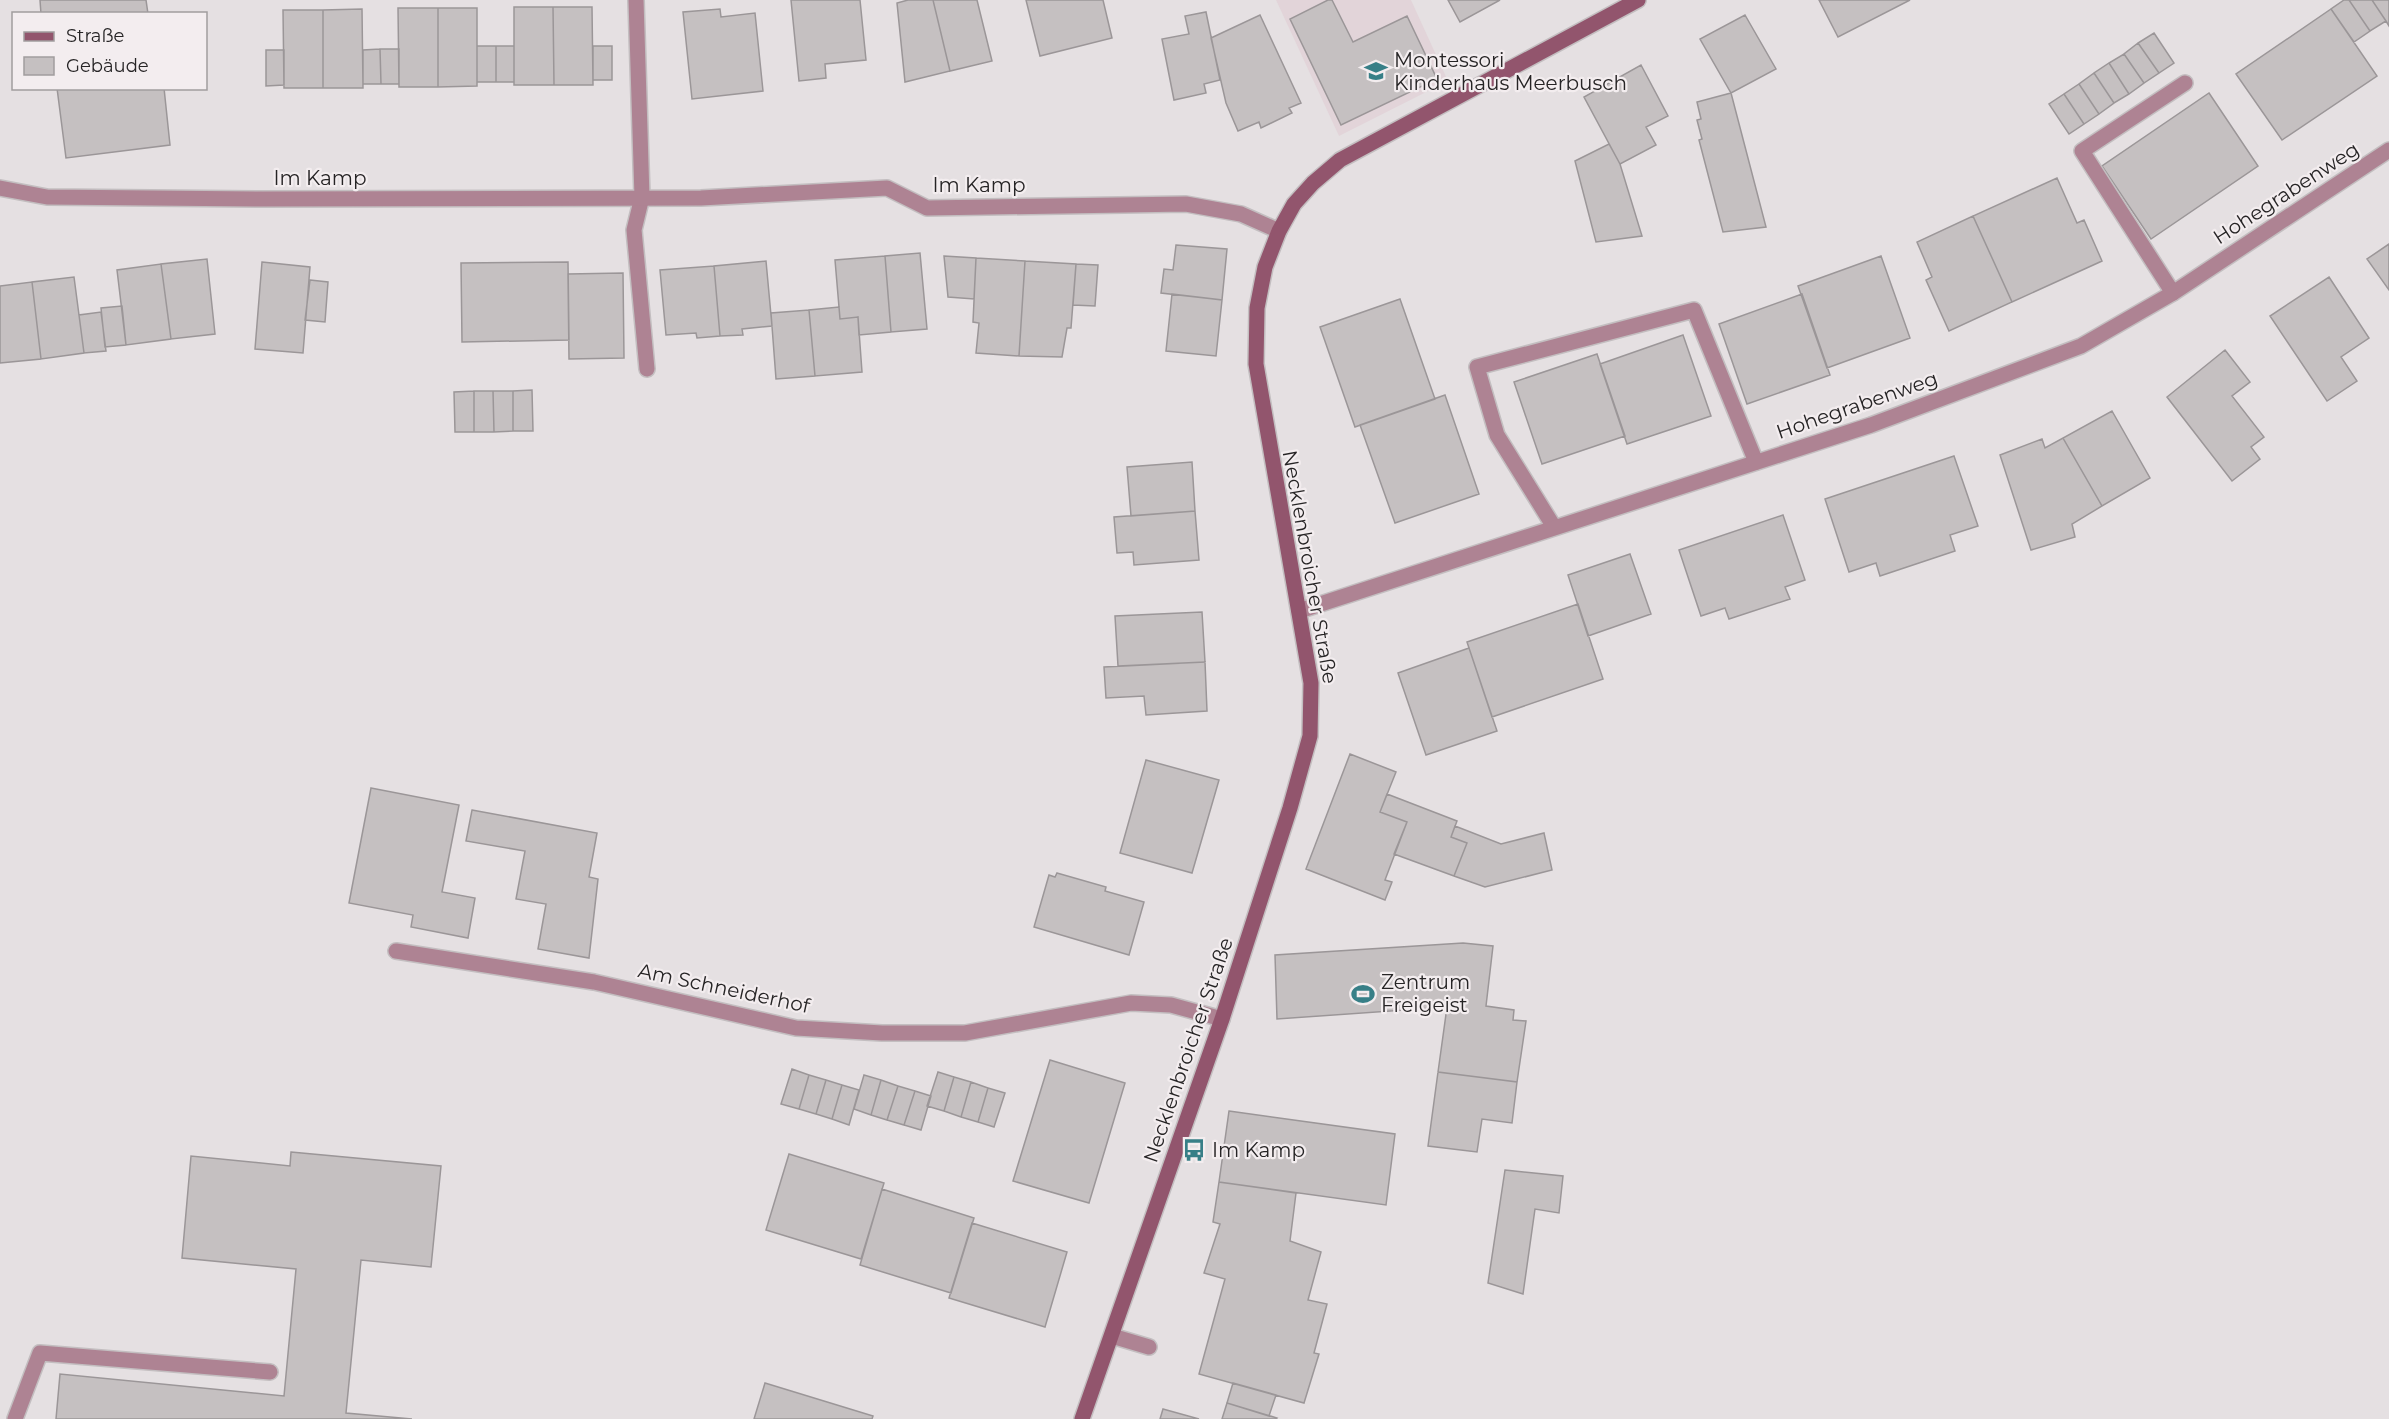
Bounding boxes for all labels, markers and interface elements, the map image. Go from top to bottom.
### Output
legend [12,12,207,90]
text: Straße [66,25,125,47]
place label: Montessori Kinderhaus Meerbusch [1394,48,1627,95]
text: Gebäude [66,55,149,77]
school or university icon: Montessori Kinderhaus Meerbusch [1363,58,1389,84]
street label: Hohegrabenweg [2209,137,2363,249]
street label: Im Kamp [273,166,367,190]
street label: Im Kamp [932,173,1026,197]
street label: Hohegrabenweg [1773,366,1941,444]
street label: Necklenbroicher Straße [1278,448,1342,686]
street label: Necklenbroicher Straße [1138,934,1238,1166]
street label: Am Schneiderhof [636,958,813,1018]
place label: Zentrum Freigeist [1381,970,1470,1017]
sports icon: Zentrum Freigeist [1350,981,1376,1007]
bus stop icon: Im Kamp [1181,1137,1207,1163]
place label: Im Kamp [1212,1138,1305,1162]

